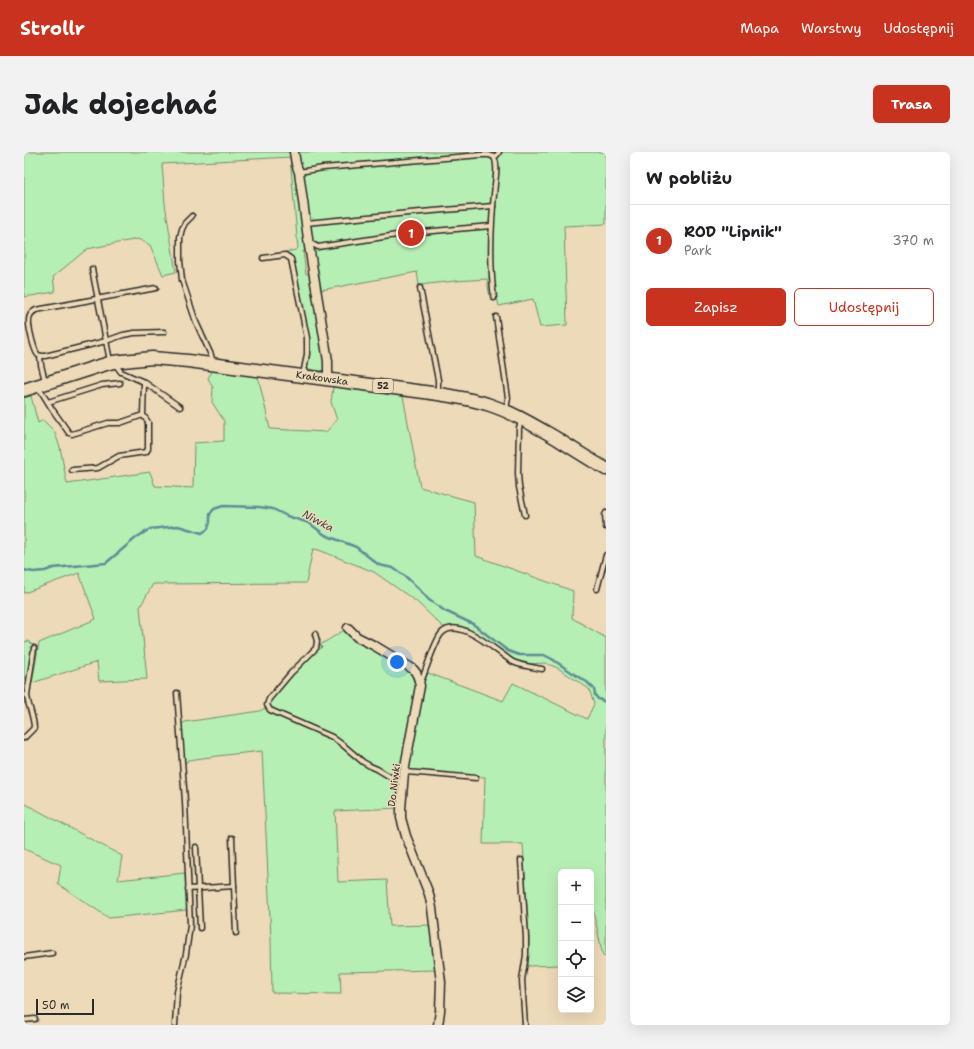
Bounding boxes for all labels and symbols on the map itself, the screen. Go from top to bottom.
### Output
pin: 1 [398,218,424,248]
street label: Krakowska [295,368,350,388]
road number: 52 [373,379,393,393]
water label: Niwka [300,506,337,536]
your location [387,652,407,672]
street label: Do Niwki [385,763,403,807]
scale bar [36,997,94,1016]

